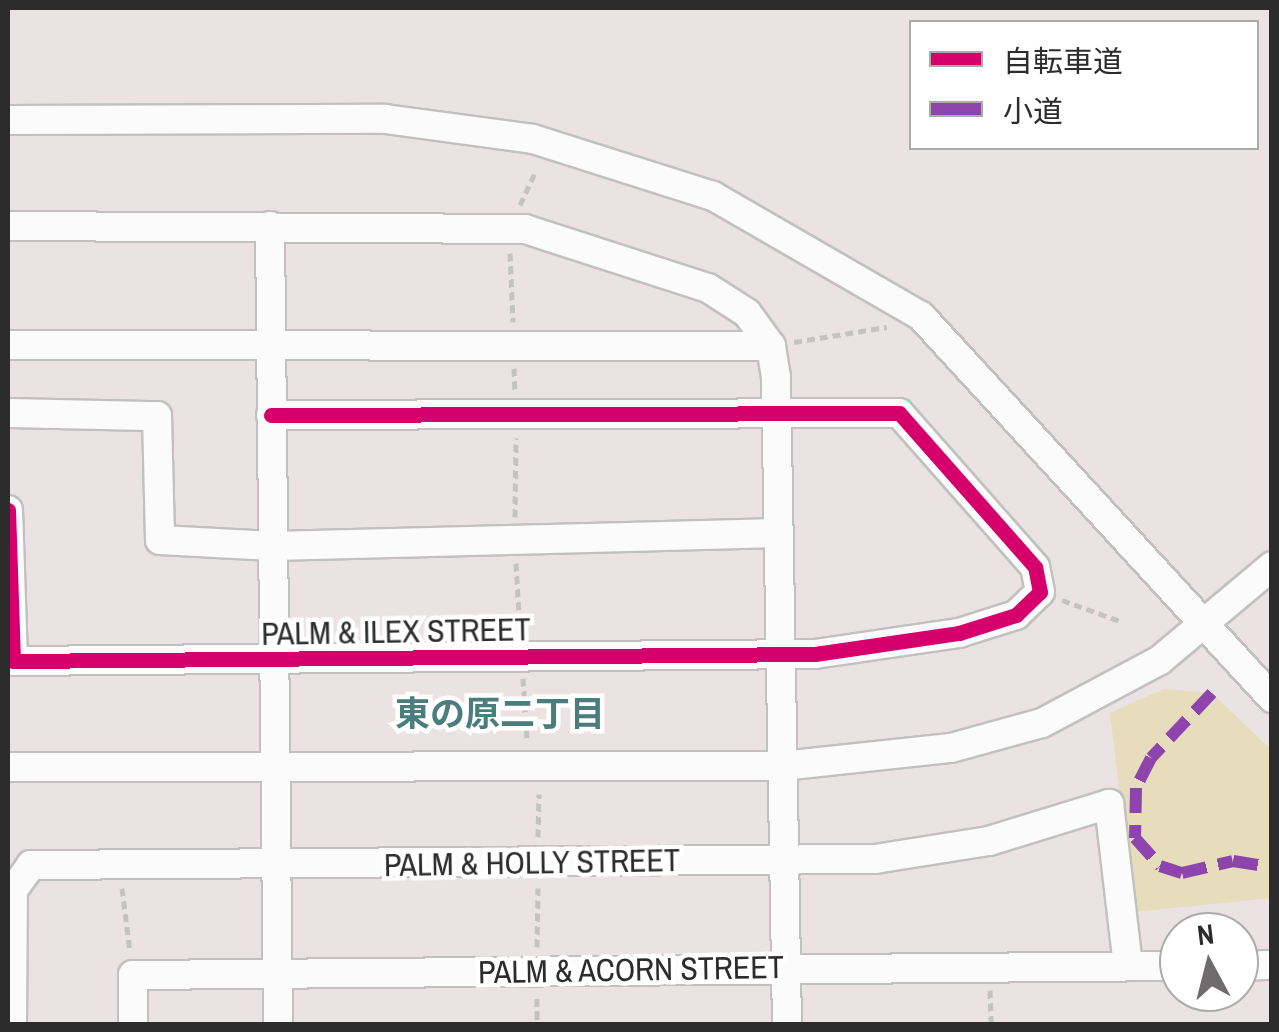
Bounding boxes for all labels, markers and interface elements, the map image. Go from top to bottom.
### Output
legend [909,20,1259,150]
text: 自転車道 [1003,41,1123,81]
text: 小道 [1003,91,1063,131]
street label: PALM & ILEX STREET [261,610,531,654]
district label: 東の原二丁目 [395,693,605,735]
street label: PALM & HOLLY STREET [383,841,681,885]
north arrow [1159,912,1259,1012]
text: N [1195,914,1216,954]
street label: PALM & ACORN STREET [477,948,785,992]

